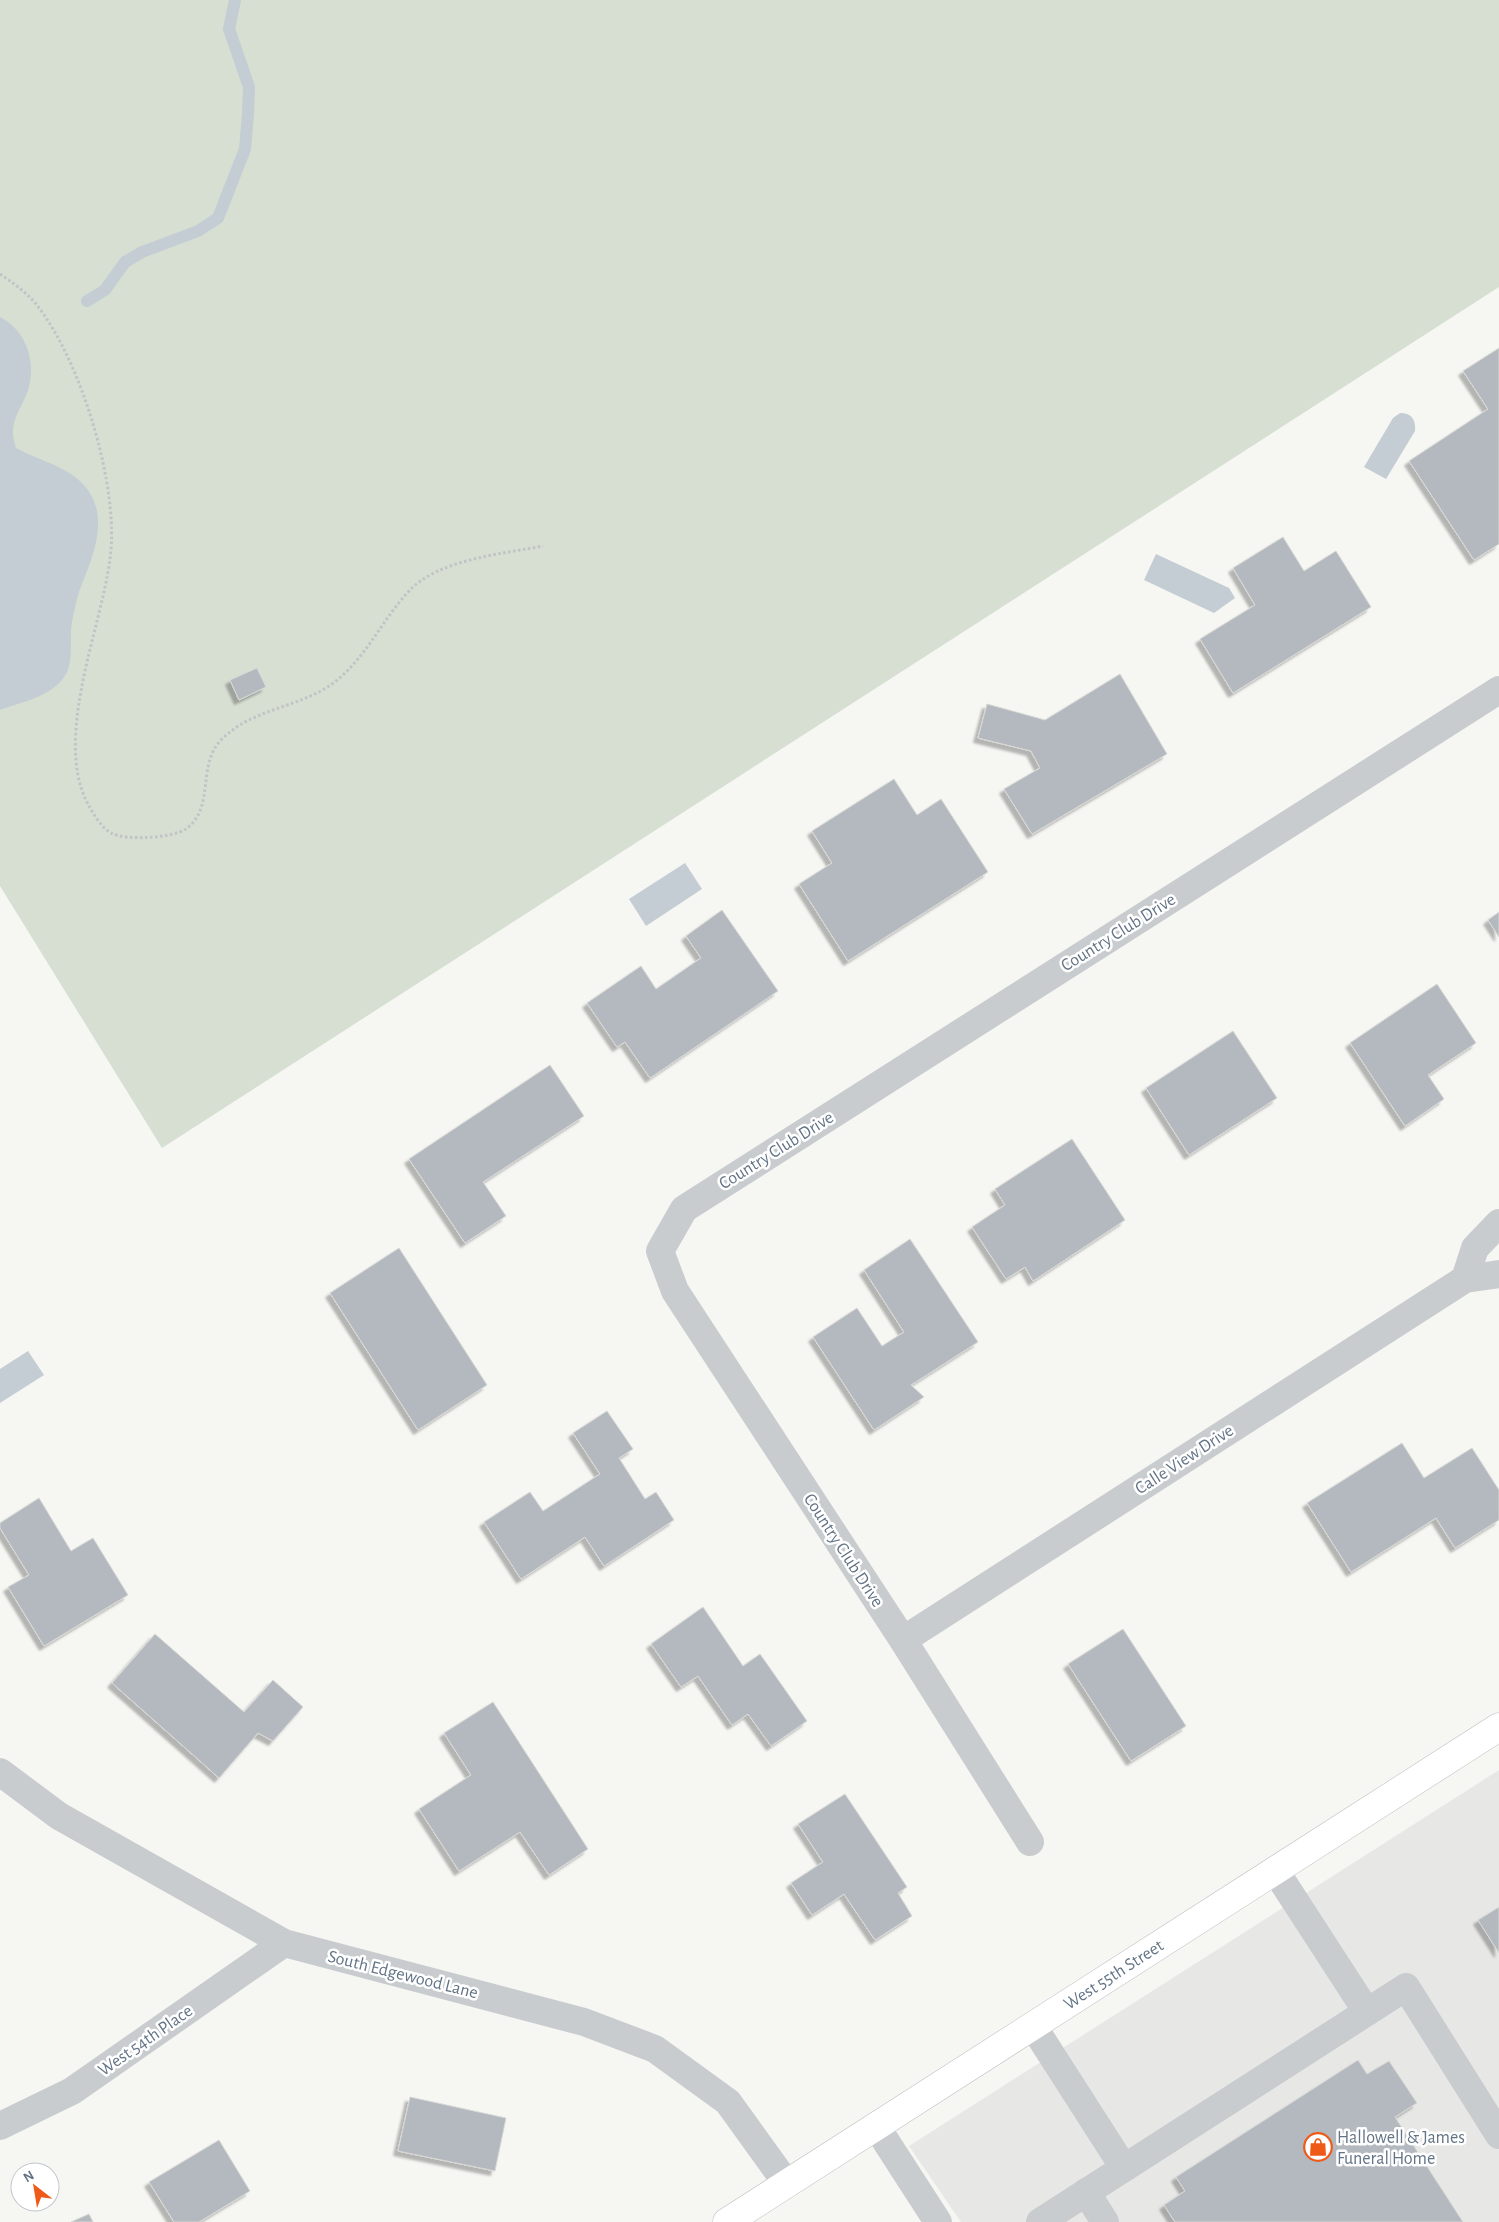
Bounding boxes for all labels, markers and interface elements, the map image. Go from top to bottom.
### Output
street label: Country Club Drive [1058,890,1179,975]
street label: Country Club Drive [716,1108,837,1193]
street label: Calle View Drive [1132,1421,1237,1498]
street label: Country Club Drive [800,1491,886,1610]
street label: West 55th Street [1061,1936,1167,2014]
street label: South Edgewood Lane [326,1948,480,2002]
street label: West 54th Place [95,2002,196,2080]
place label: Hallowell & James Funeral Home [1337,2129,1465,2168]
shop icon: Hallowell & James Funeral Home [1303,2132,1333,2162]
north arrow [10,2162,60,2212]
text: N [21,2168,37,2185]

